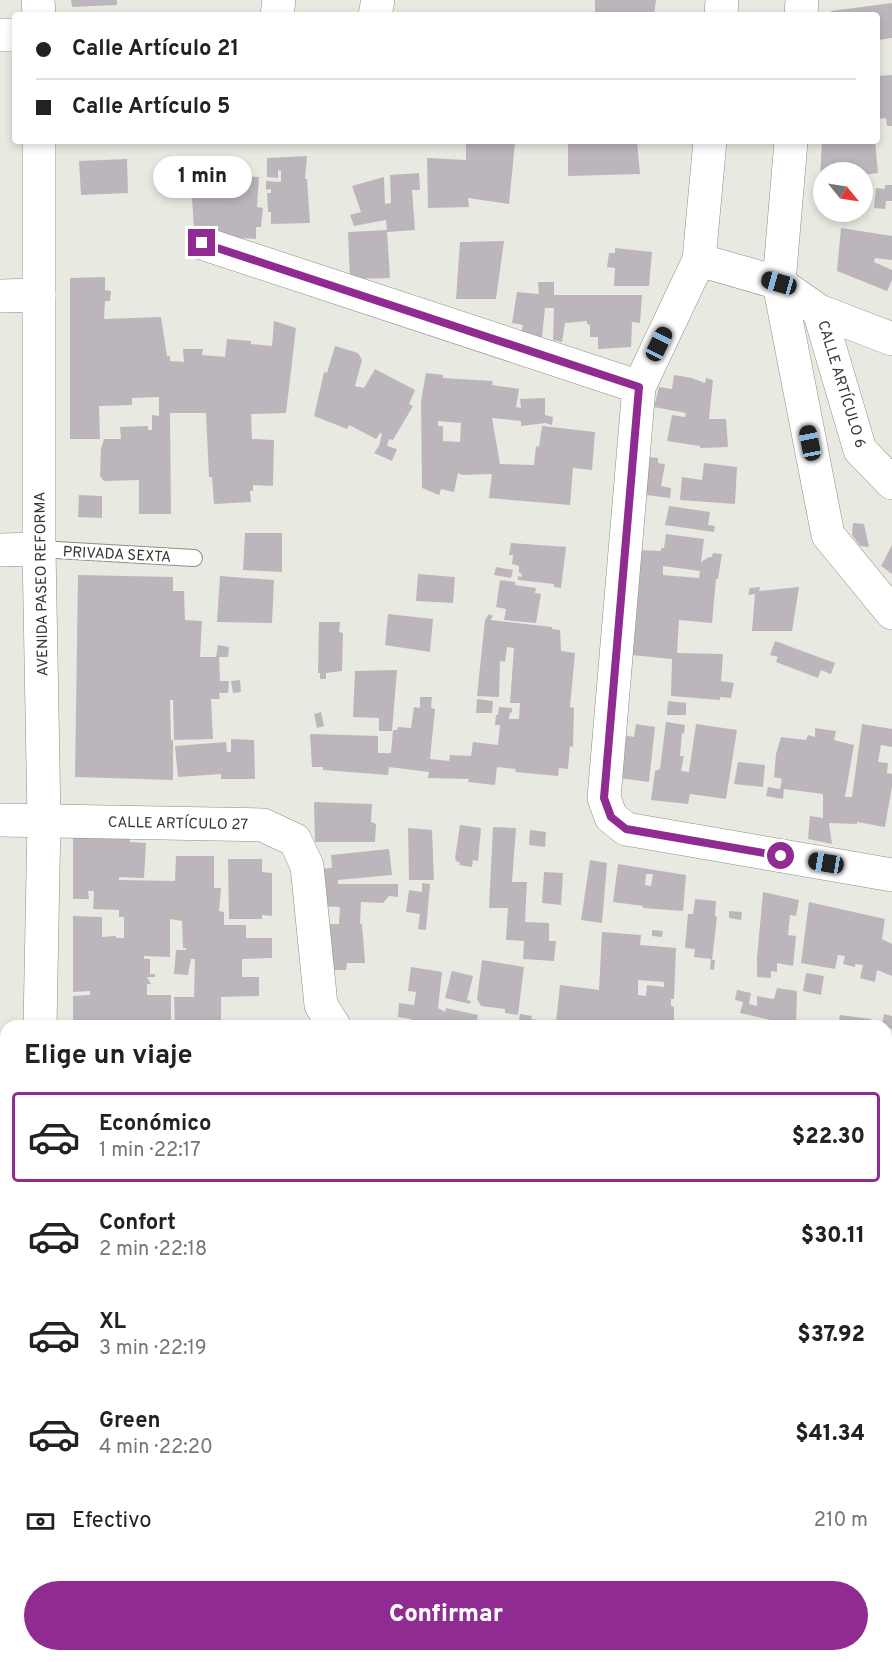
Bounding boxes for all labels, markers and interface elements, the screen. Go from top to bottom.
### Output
text: Calle Artículo 21 [72,36,239,63]
text: Calle Artículo 5 [72,94,231,121]
callout: 1 min [152,156,252,198]
north arrow [813,162,873,222]
map controls [813,162,873,222]
text: 1 min [178,164,227,190]
route end [188,229,215,256]
car [759,269,799,297]
street label: CALLE ARTÍCULO 6 [812,318,870,451]
car [643,324,675,364]
car [798,424,822,462]
street label: AVENIDA PASEO REFORMA [31,491,54,676]
street label: PRIVADA SEXTA [62,543,172,568]
street label: CALLE ARTÍCULO 27 [108,813,248,835]
route start [767,842,794,869]
car [807,851,845,875]
text: Elige un viaje [24,1039,193,1073]
icon: car [27,1110,81,1164]
text: Económico [99,1111,212,1138]
text: $22.30 [792,1124,865,1151]
text: 1 min · 22:17 [99,1138,201,1164]
icon: car [27,1209,81,1263]
text: Confort [99,1210,176,1237]
text: $30.11 [801,1223,865,1250]
text: 2 min · 22:18 [99,1237,207,1263]
icon: car [27,1308,81,1362]
text: XL [99,1309,126,1336]
text: $37.92 [797,1322,865,1349]
text: 3 min · 22:19 [99,1336,207,1362]
icon: car [27,1407,81,1461]
text: Green [99,1408,161,1435]
text: $41.34 [795,1421,865,1448]
text: 4 min · 22:20 [99,1435,213,1461]
icon: cash [24,1505,57,1538]
text: Efectivo [72,1508,152,1535]
text: 210 m [814,1508,868,1534]
button: Confirmar [24,1581,868,1650]

